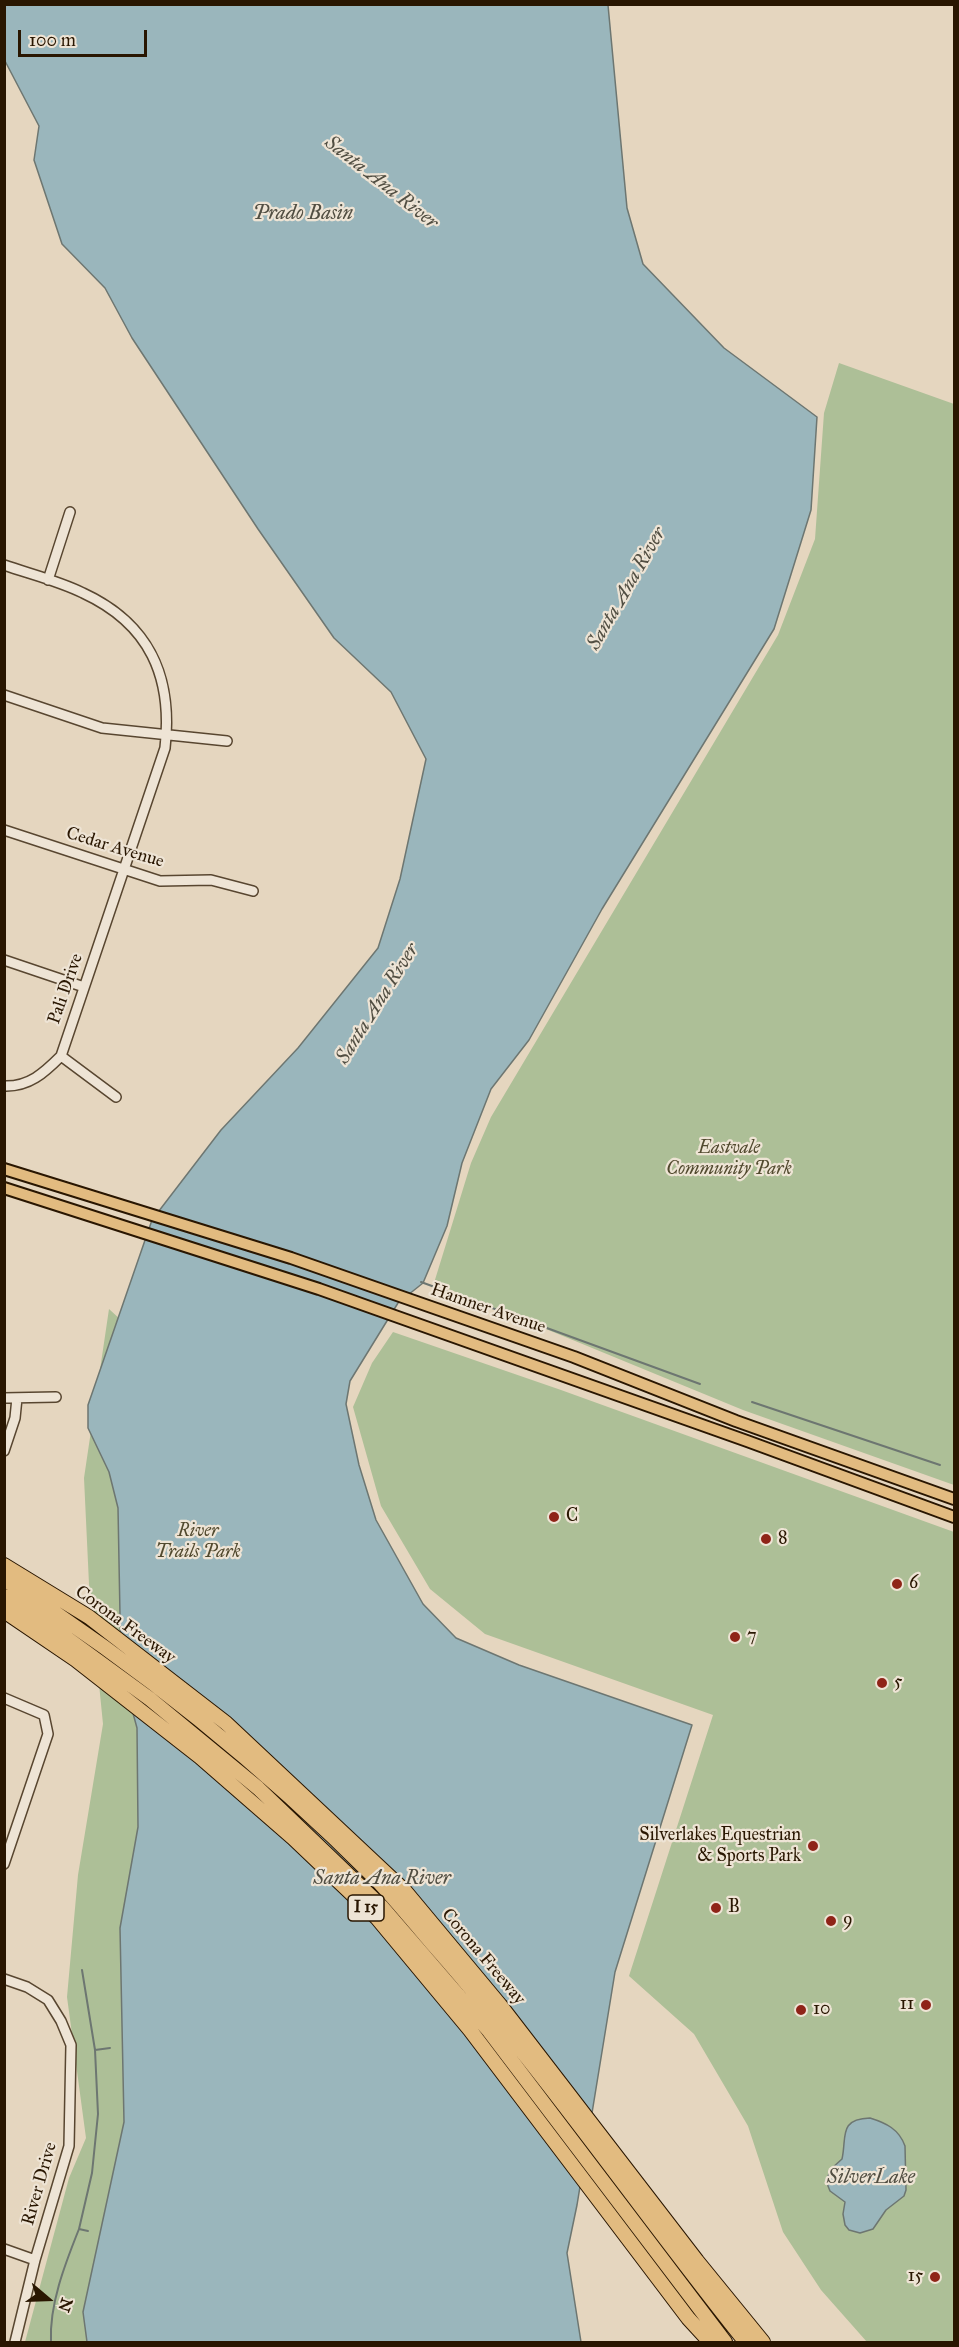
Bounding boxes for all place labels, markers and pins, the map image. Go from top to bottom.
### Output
place label: C [566,1506,578,1528]
marker: C [547,1510,561,1524]
place label: 8 [778,1528,788,1550]
marker: 8 [759,1532,773,1546]
place label: 6 [909,1573,918,1595]
marker: 6 [890,1577,904,1591]
place label: 7 [747,1626,757,1648]
marker: 7 [728,1630,742,1644]
place label: 5 [894,1672,902,1694]
marker: 5 [875,1676,889,1690]
place label: Silverlakes Equestrian & Sports Park [639,1825,801,1868]
marker: Silverlakes Equestrian & Sports Park [806,1839,820,1853]
place label: B [728,1897,740,1919]
marker: B [709,1901,723,1915]
place label: 9 [843,1910,853,1932]
marker: 9 [824,1914,838,1928]
place label: 11 [900,1994,914,2016]
marker: 11 [919,1998,933,2012]
place label: 10 [813,1999,831,2021]
marker: 10 [794,2003,808,2017]
place label: 15 [908,2266,923,2288]
marker: 15 [928,2270,942,2284]

